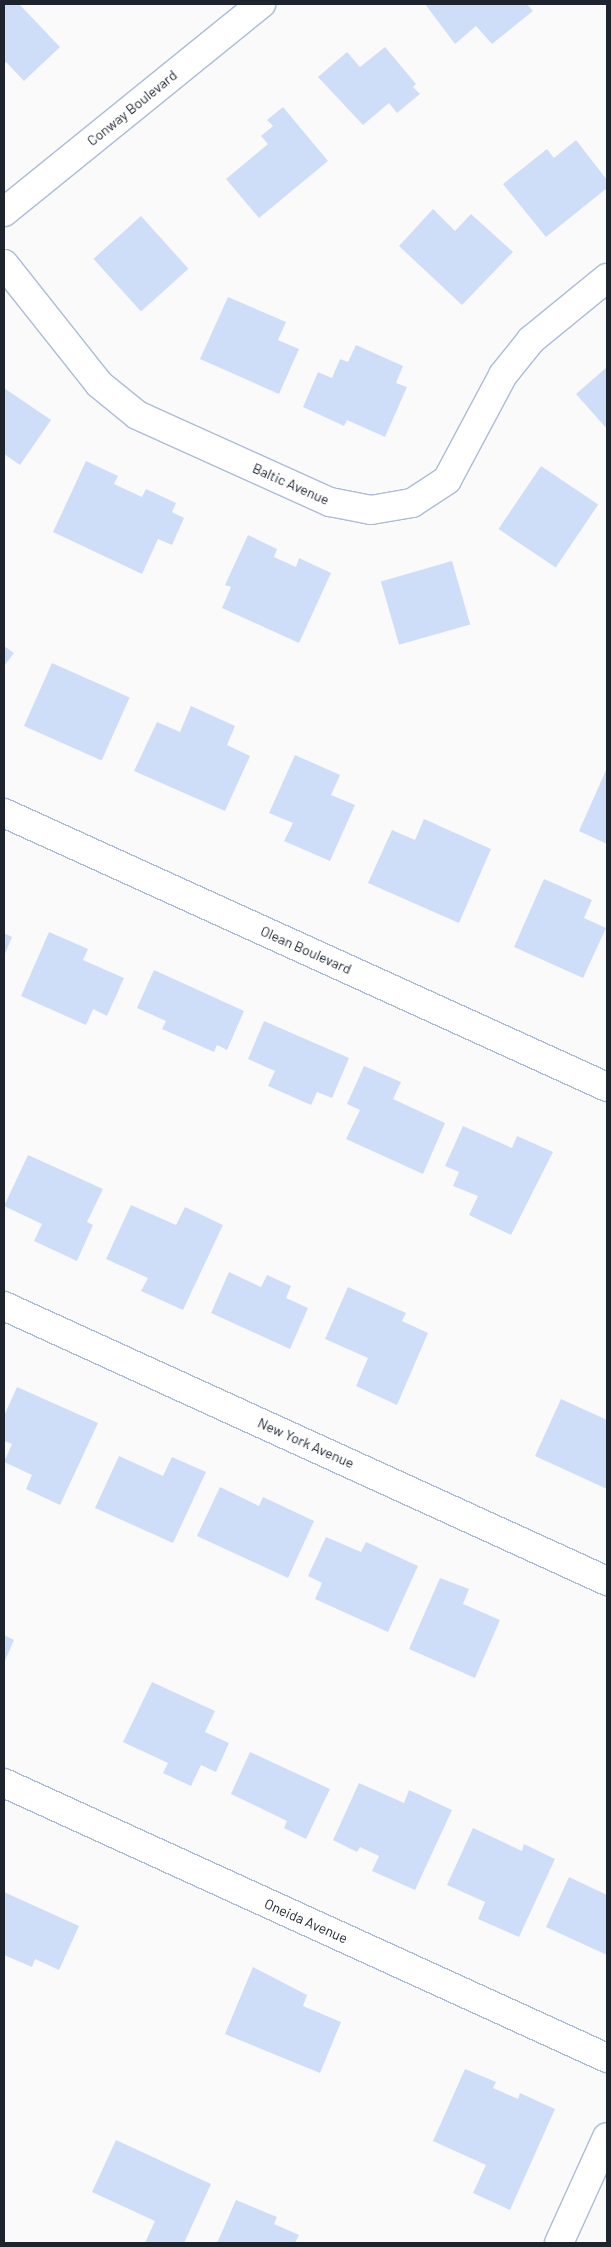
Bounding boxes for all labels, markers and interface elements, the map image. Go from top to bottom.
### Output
street label: Conway Boulevard [84,67,180,149]
street label: Baltic Avenue [250,460,332,508]
street label: Olean Boulevard [258,922,354,978]
street label: New York Avenue [255,1414,357,1472]
street label: Oneida Avenue [262,1895,350,1947]

